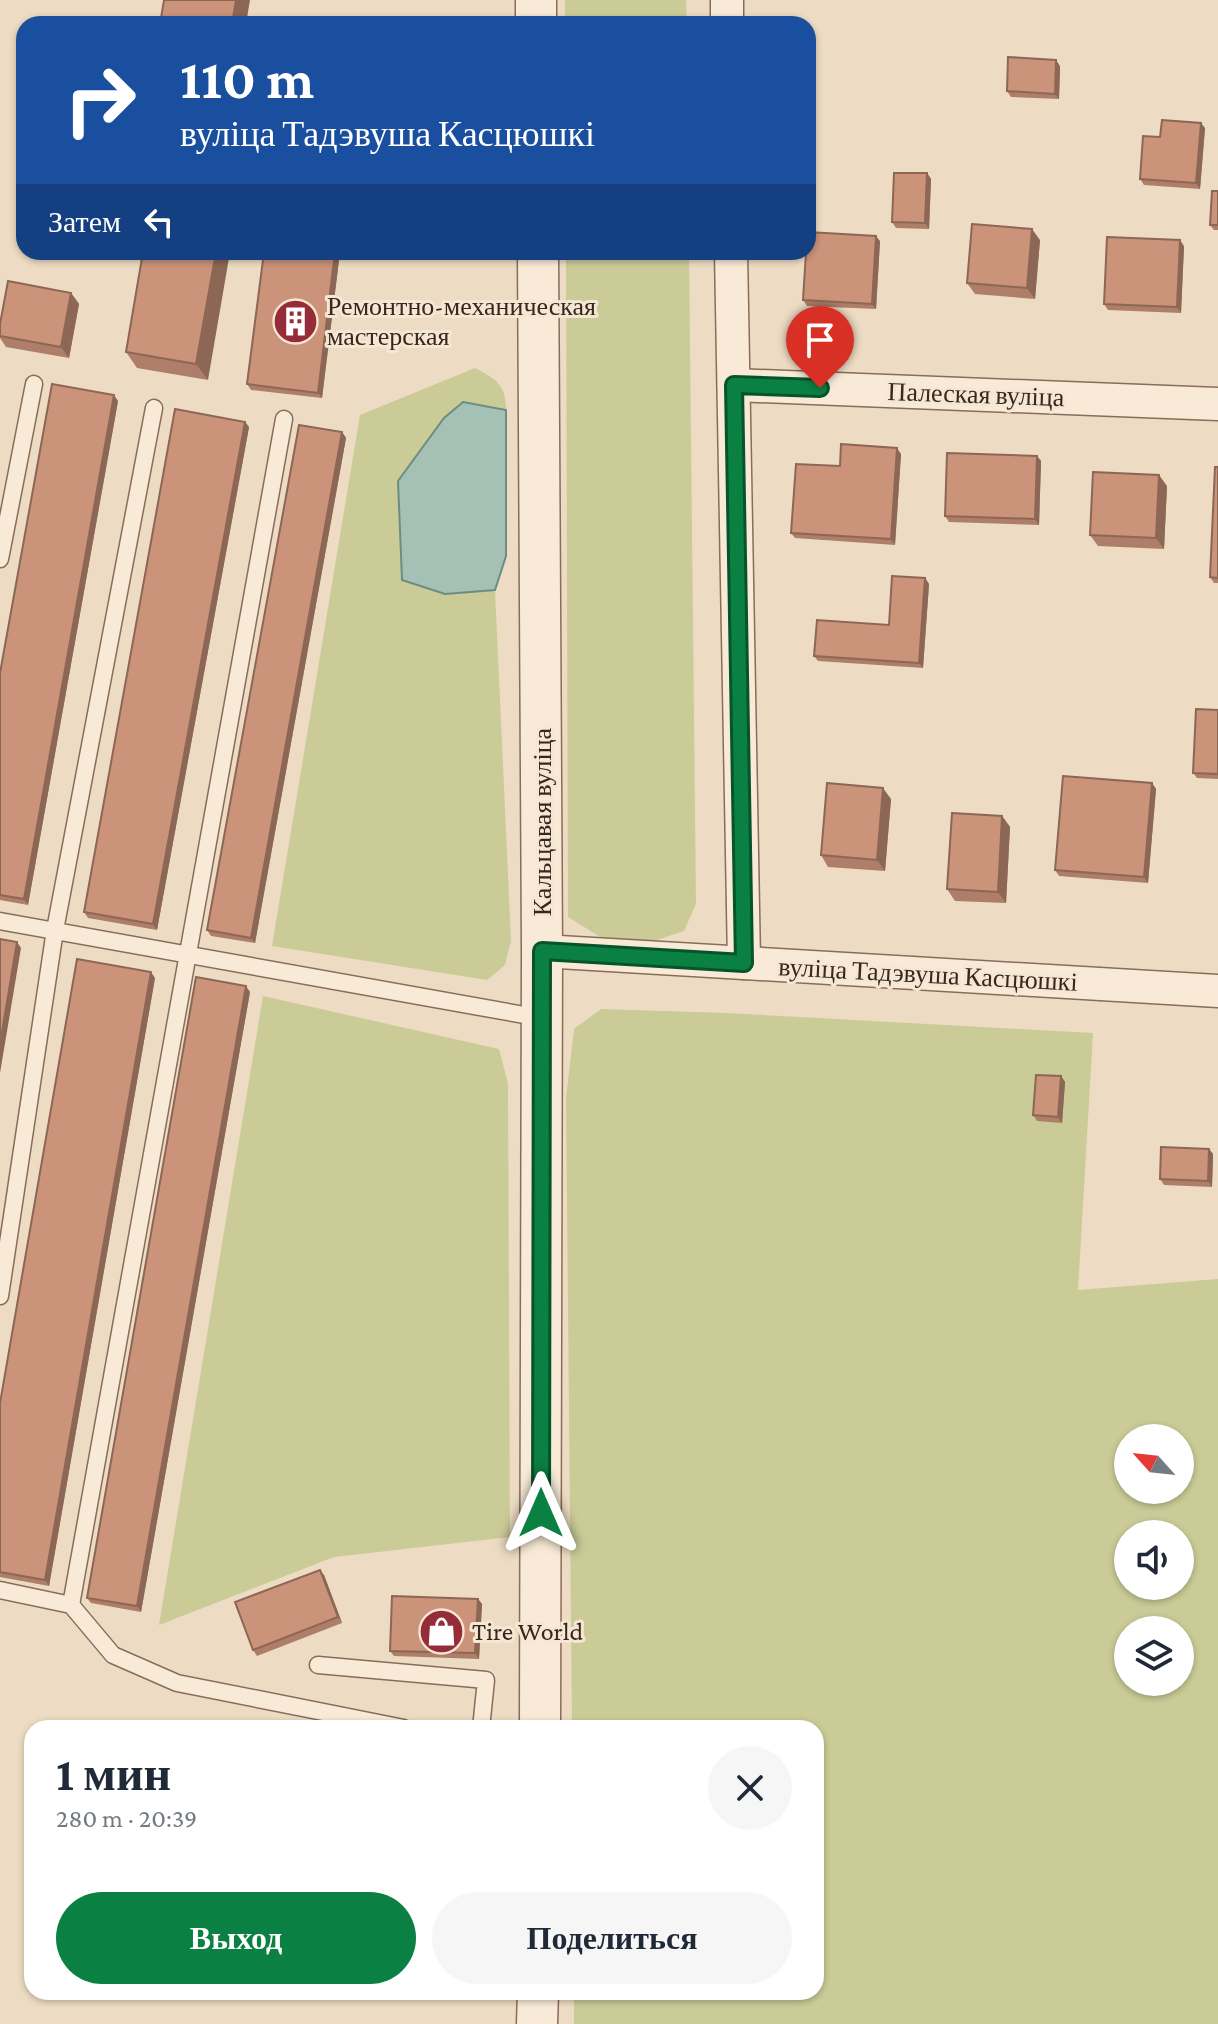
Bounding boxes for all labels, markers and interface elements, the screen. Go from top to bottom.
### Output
icon: right [48,48,152,152]
text: 110 m [180,48,314,110]
text: вуліца Тадэвуша Касцюшкі [180,114,595,154]
icon: left [137,200,181,244]
text: Затем [48,205,121,238]
place label: Ремонтно-механическая мастерская [327,292,596,351]
building icon: Ремонтно-механическая мастерская [272,297,320,345]
pin [786,306,854,388]
icon: arrive [798,318,842,362]
street label: Палеская вуліца [887,377,1065,412]
street label: Кальцавая вуліца [528,727,557,916]
street label: вуліца Тадэвуша Касцюшкі [778,952,1078,997]
north arrow [1114,1424,1194,1504]
map controls [1114,1424,1194,1696]
position arrow [499,1471,583,1555]
button: sound [1114,1520,1194,1600]
shop icon: Tire World [417,1607,465,1655]
button: layers [1114,1616,1194,1696]
place label: Tire World [472,1617,584,1646]
button: close [708,1746,792,1830]
text: 1 мин [56,1747,171,1800]
text: 280 m · 20:39 [56,1804,197,1833]
button: Выход [56,1892,416,1984]
button: Поделиться [432,1892,792,1984]

